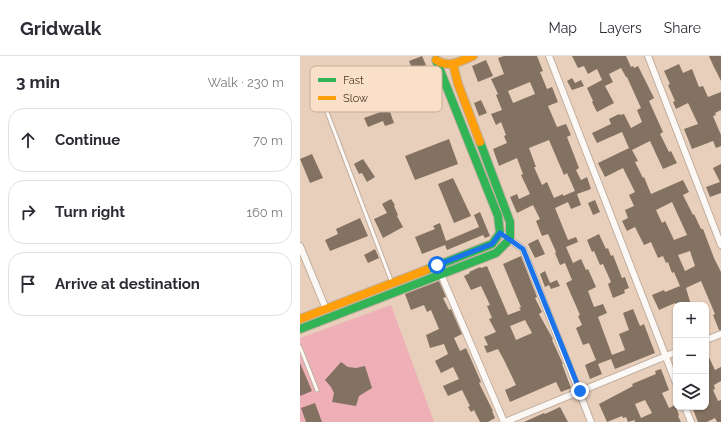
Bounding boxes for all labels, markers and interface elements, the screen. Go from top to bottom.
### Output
text: Gridwalk [20,17,101,39]
text: Map [549,20,577,36]
text: Layers [599,20,642,36]
text: Share [664,20,701,36]
legend [310,66,442,112]
text: 3 min [16,72,60,92]
text: Fast [343,74,364,87]
text: Walk · 230 m [208,75,284,90]
text: Slow [343,92,368,105]
icon: ahead [17,129,39,151]
text: Continue [55,131,120,149]
text: 70 m [253,133,283,148]
icon: right [17,201,39,223]
text: Turn right [55,203,125,221]
text: 160 m [246,205,283,220]
route start [428,256,446,274]
icon: arrive [17,273,39,295]
text: Arrive at destination [55,275,200,293]
map controls [673,302,709,410]
button: + [673,302,709,338]
button: − [673,338,709,374]
button: layers [673,374,709,410]
route end [571,382,589,400]

